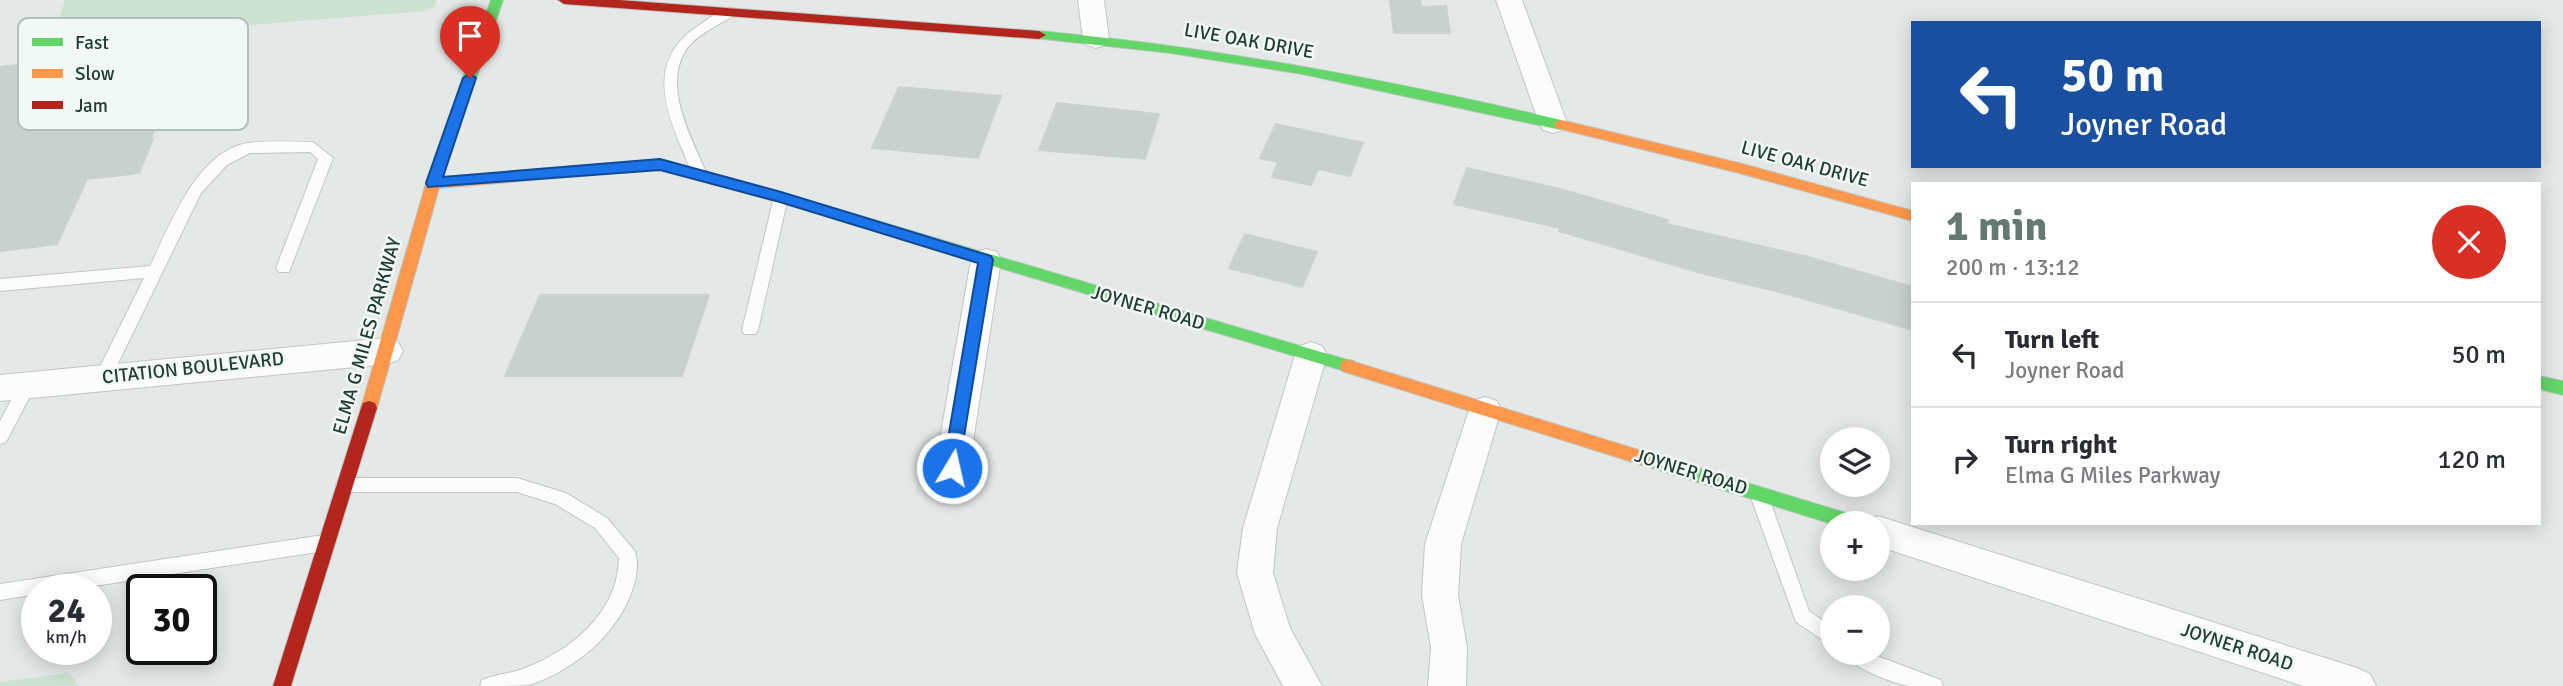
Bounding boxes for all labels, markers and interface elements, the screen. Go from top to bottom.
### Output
pin [440,6,500,78]
icon: arrive [451,17,489,55]
legend [18,18,248,130]
street label: LIVE OAK DRIVE [1182,18,1316,64]
text: Fast [75,31,109,55]
text: 50 m [2061,45,2164,105]
icon: left [1946,49,2037,140]
text: Slow [75,62,115,86]
text: Jam [75,94,108,118]
text: Joyner Road [2061,105,2227,144]
street label: LIVE OAK DRIVE [1738,135,1872,193]
text: 1 min [1946,201,2047,252]
button: close [2432,205,2506,279]
street label: ELMA G MILES PARKWAY [327,234,407,437]
text: 200 m · 13:12 [1946,253,2080,282]
street label: JOYNER ROAD [1089,280,1207,336]
text: Turn left [2005,324,2099,356]
icon: left [1946,336,1984,374]
text: 50 m [2451,339,2506,371]
street label: CITATION BOULEVARD [101,347,285,389]
text: Joyner Road [2005,356,2124,385]
map controls [1820,427,1890,665]
button: layers [1820,427,1890,497]
text: Turn right [2005,429,2117,461]
position arrow [915,431,989,505]
icon: right [1946,441,1984,479]
street label: JOYNER ROAD [1632,443,1750,501]
text: 120 m [2437,444,2506,476]
text: Elma G Miles Parkway [2005,461,2220,490]
button: + [1820,511,1890,581]
speed limit sign: 30 [126,574,217,665]
text: 24 [48,589,85,632]
button: − [1820,595,1890,665]
street label: JOYNER ROAD [2178,618,2296,676]
text: km/h [46,626,87,648]

